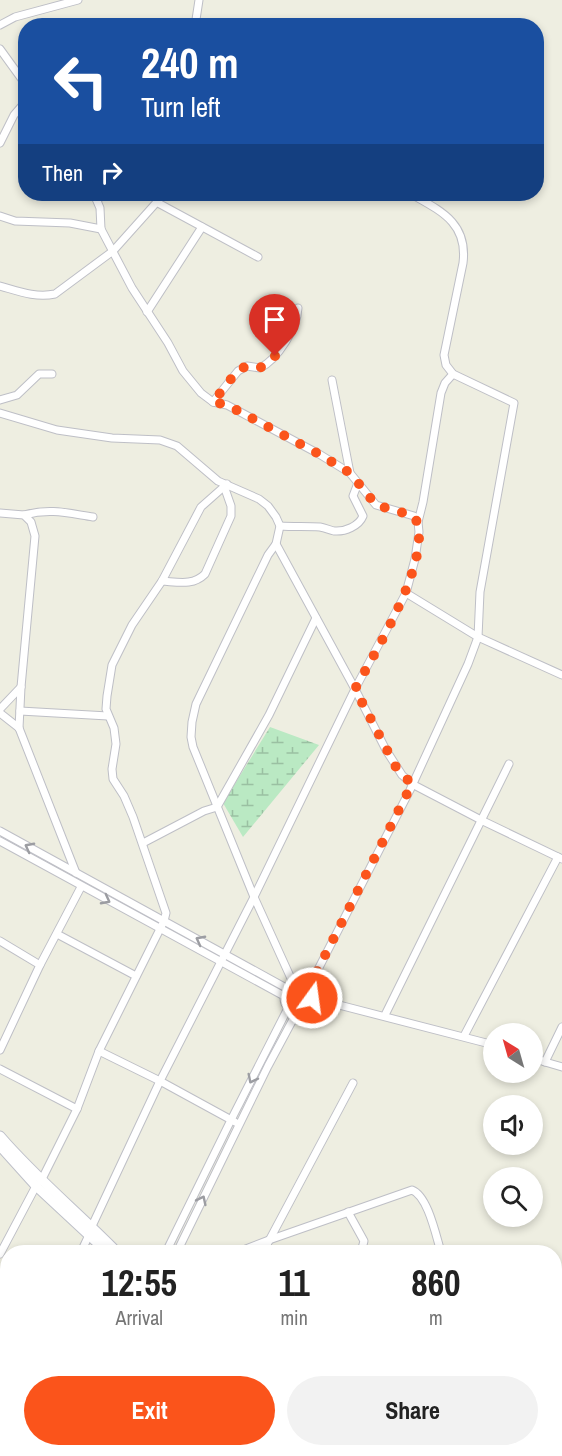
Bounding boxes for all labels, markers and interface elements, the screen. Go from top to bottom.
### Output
text: 240 m [141,35,239,91]
icon: left [42,42,120,120]
text: Turn left [141,89,220,125]
icon: right [95,156,128,189]
text: Then [42,158,83,188]
pin [249,294,300,356]
icon: arrive [258,303,291,336]
one-way arrow [25,843,35,854]
one-way arrow [100,893,111,904]
one-way arrow [196,936,207,947]
position arrow [280,966,344,1030]
north arrow [483,1023,543,1083]
map controls [483,1023,543,1227]
one-way arrow [248,1073,259,1083]
button: sound [483,1095,543,1155]
button: search [483,1167,543,1227]
one-way arrow [195,1195,207,1206]
text: 12:55 [102,1259,177,1307]
text: 11 [279,1259,310,1307]
text: 860 [411,1259,460,1307]
text: Arrival [116,1304,163,1331]
text: min [280,1304,308,1331]
text: m [429,1304,443,1331]
button: Exit [24,1376,275,1445]
button: Share [287,1376,538,1445]

